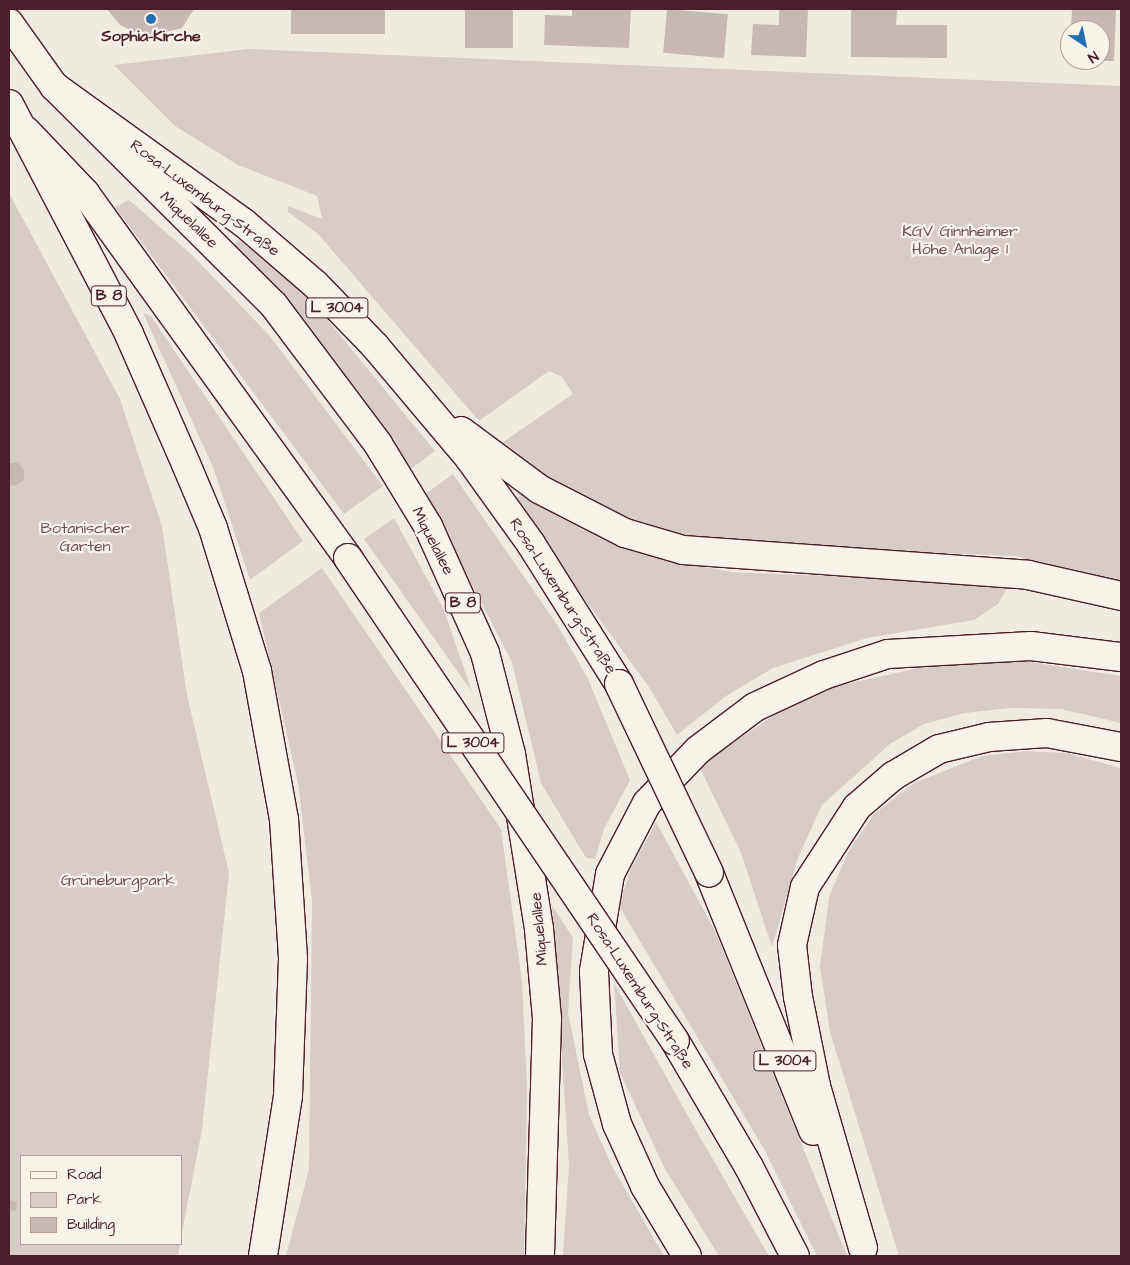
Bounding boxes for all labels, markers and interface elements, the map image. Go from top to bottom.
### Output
marker: Sophia-Kirche [145,13,157,25]
north arrow [1060,20,1110,70]
place label: Sophia-Kirche [101,26,201,46]
text: N [1084,46,1102,67]
street label: Rosa-Luxemburg-Straße [126,135,284,261]
street label: Miquelallee [156,188,222,252]
park label: KGV Ginnheimer Höhe Anlage 1 [902,221,1018,259]
road number: B 8 [90,284,128,308]
road number: L 3004 [304,296,370,320]
street label: Miquelallee [408,504,458,578]
street label: Rosa-Luxemburg-Straße [505,514,621,678]
park label: Botanischer Garten [41,518,129,556]
road number: B 8 [444,590,482,616]
road number: L 3004 [440,730,506,756]
park label: Grüneburgpark [61,870,175,890]
street label: Miquelallee [526,891,552,967]
street label: Rosa-Luxemburg-Straße [582,909,698,1073]
road number: L 3004 [752,1048,818,1074]
legend [20,1155,182,1245]
text: Road [67,1164,101,1185]
text: Park [67,1189,102,1210]
text: Building [67,1214,115,1235]

